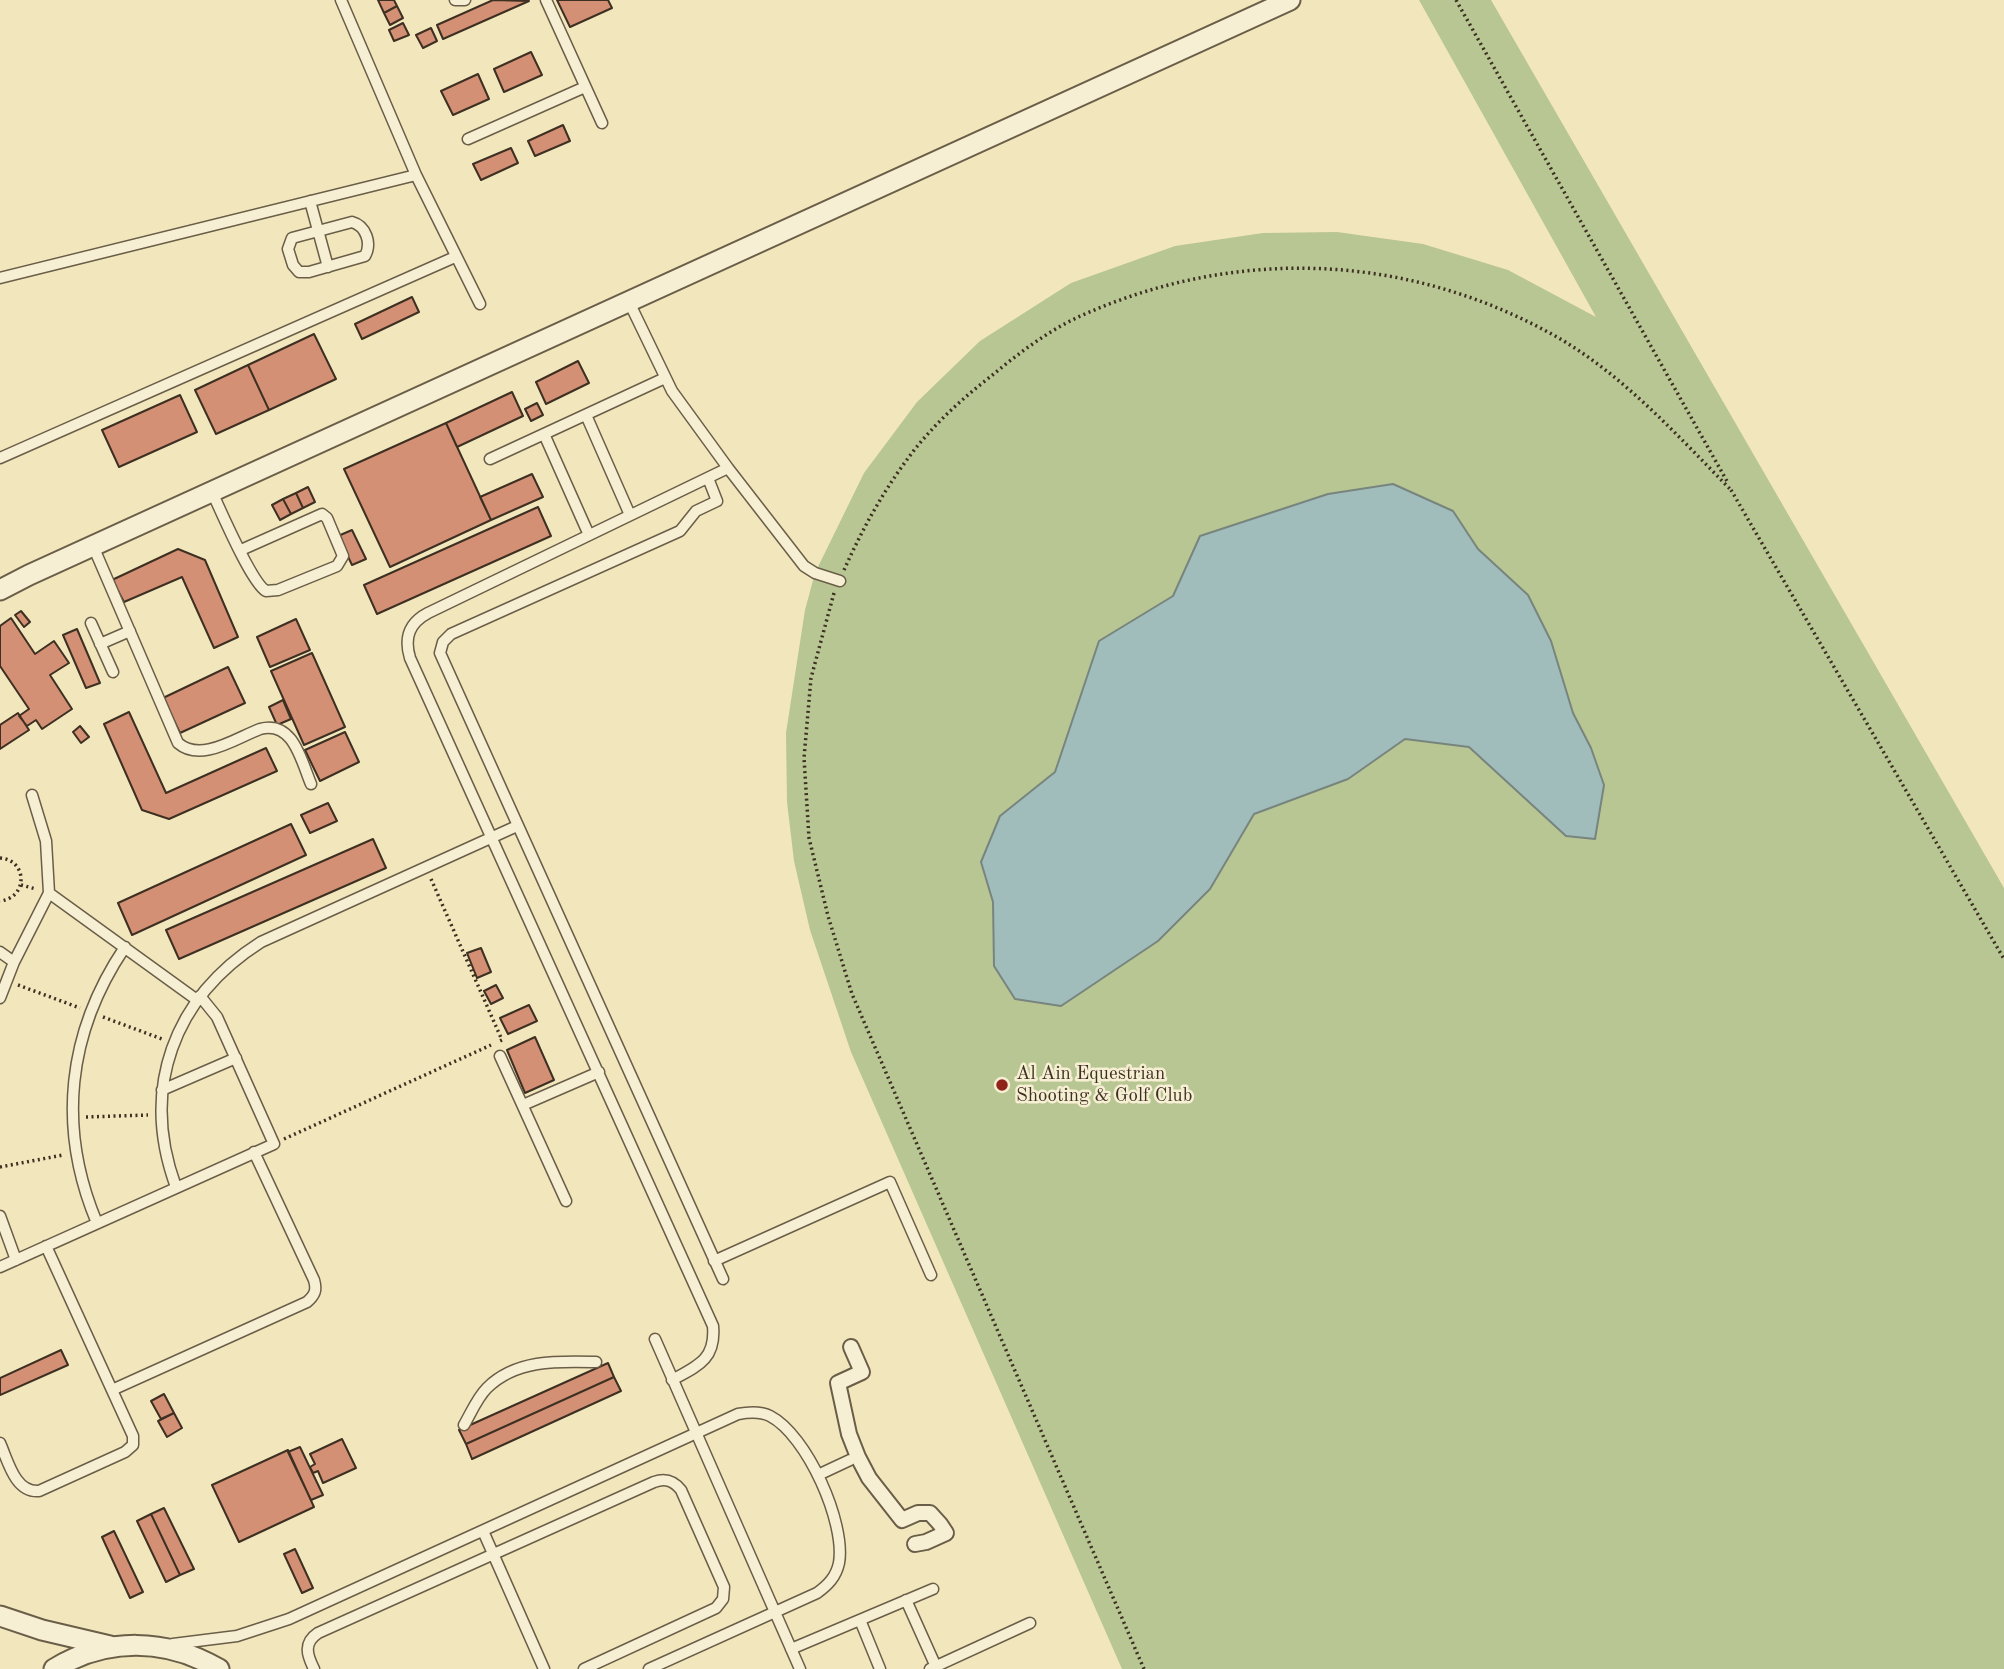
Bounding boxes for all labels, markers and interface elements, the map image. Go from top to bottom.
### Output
place label: Al Ain Equestrian Shooting & Golf Club [1016,1063,1192,1107]
marker: Al Ain Equestrian Shooting & Golf Club [994,1077,1010,1093]

